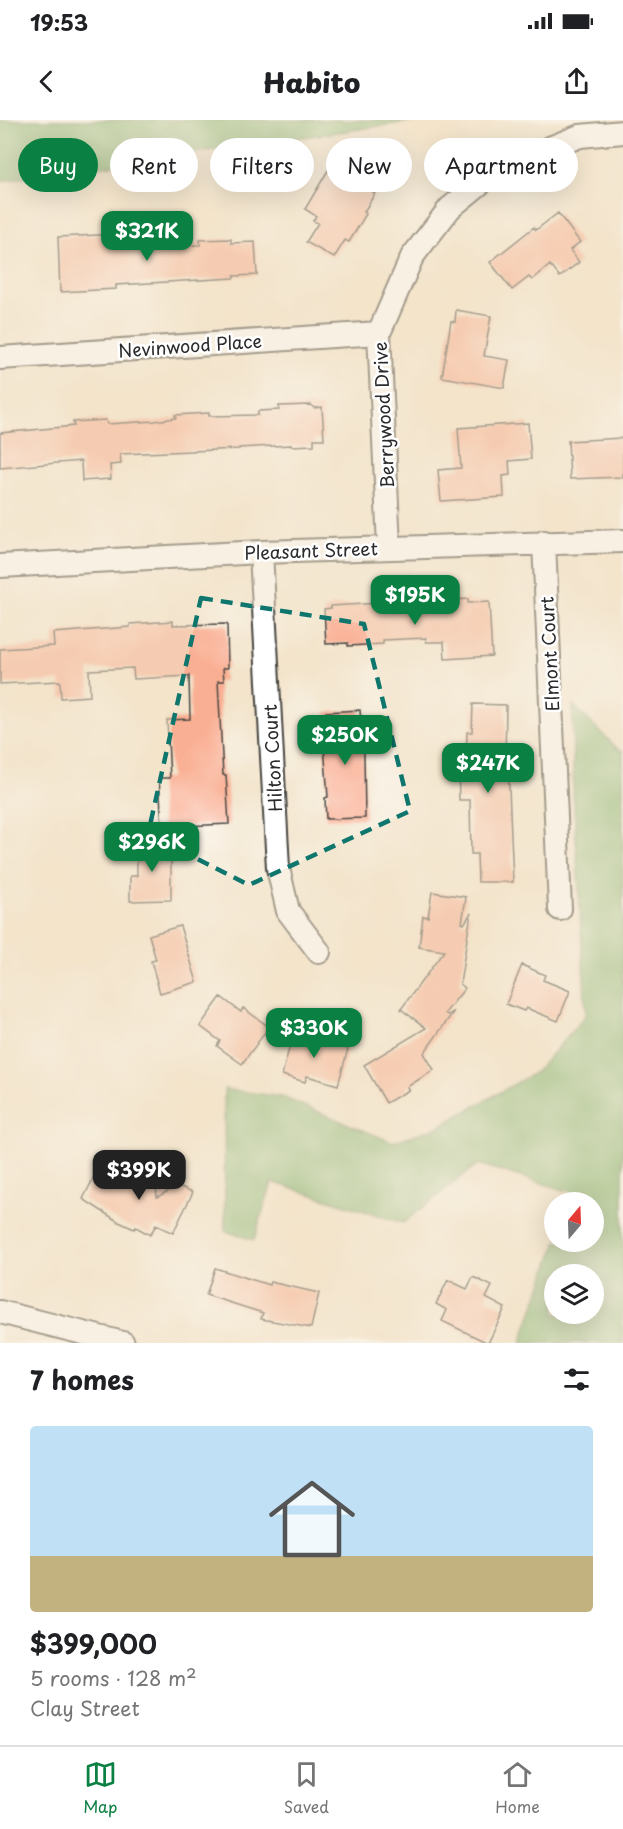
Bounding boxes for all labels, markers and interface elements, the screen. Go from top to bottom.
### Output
text: 19:53 [30,5,88,38]
text: Habito [263,61,360,102]
icon: back [30,65,63,98]
icon: share [560,65,593,98]
chip: Buy [18,138,98,192]
chip: Rent [110,138,198,192]
chip: Filters [210,138,314,192]
chip: New [326,138,412,192]
chip: Apartment [424,138,578,192]
pin: $321K [105,211,189,262]
text: $321K [115,215,179,245]
street label: Nevinwood Place [117,327,263,363]
street label: Berrywood Drive [366,341,400,489]
street label: Pleasant Street [244,534,378,566]
pin: $195K [373,575,457,626]
text: $195K [385,579,445,609]
street label: Elmont Court [533,596,565,712]
street label: Hilton Court [256,703,288,813]
pin: $250K [303,715,387,766]
text: $250K [311,719,379,749]
pin: $247K [446,743,530,794]
text: $247K [456,747,520,777]
pin: $296K [110,822,194,873]
text: $296K [118,826,186,856]
pin: $330K [272,1008,356,1059]
text: $330K [280,1012,348,1042]
pin: $399K [97,1150,181,1201]
text: $399K [107,1154,171,1184]
north arrow [544,1192,604,1252]
map controls [544,1192,604,1324]
button: layers [544,1264,604,1324]
text: 7 homes [30,1360,134,1399]
icon: filters [560,1363,593,1396]
icon: home [258,1465,366,1573]
text: $399,000 [30,1624,157,1663]
text: 5 rooms · 128 m² [30,1663,196,1693]
text: Clay Street [30,1693,140,1723]
tab: Map [83,1758,117,1818]
tab: Saved [284,1758,329,1818]
tab: Home [495,1758,540,1818]

